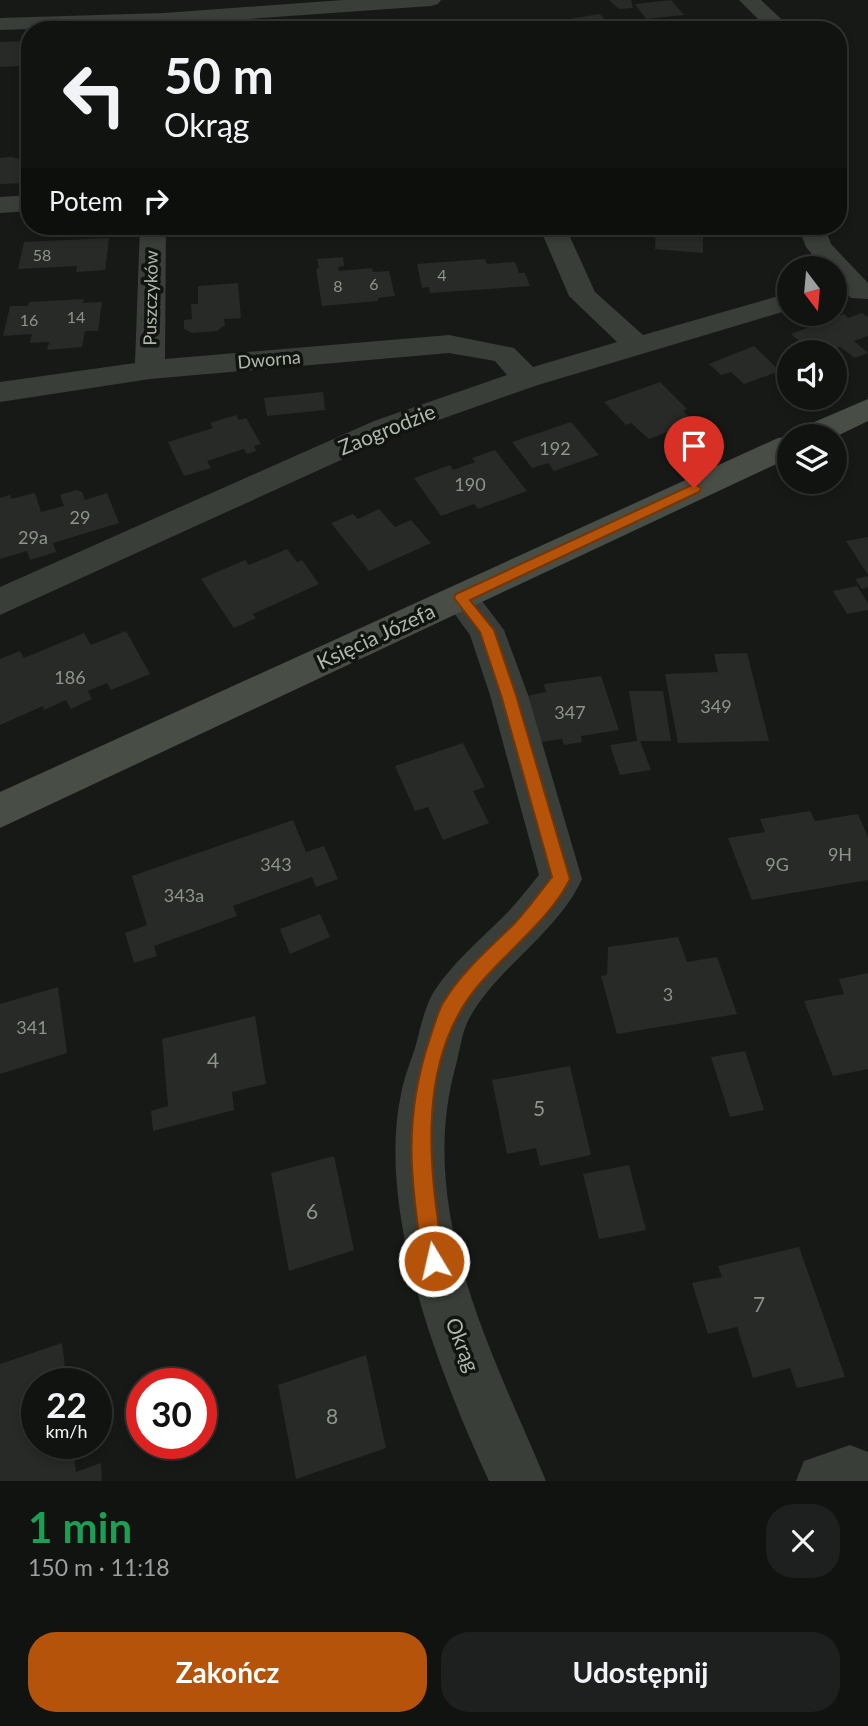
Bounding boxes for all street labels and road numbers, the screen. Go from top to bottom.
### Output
street label: Puszczyków [138,250,162,346]
street label: Dworna [236,345,301,373]
street label: Zaogrodzie [334,398,439,459]
street label: Księcia Józefa [312,597,438,674]
street label: Okrąg [441,1314,486,1375]

